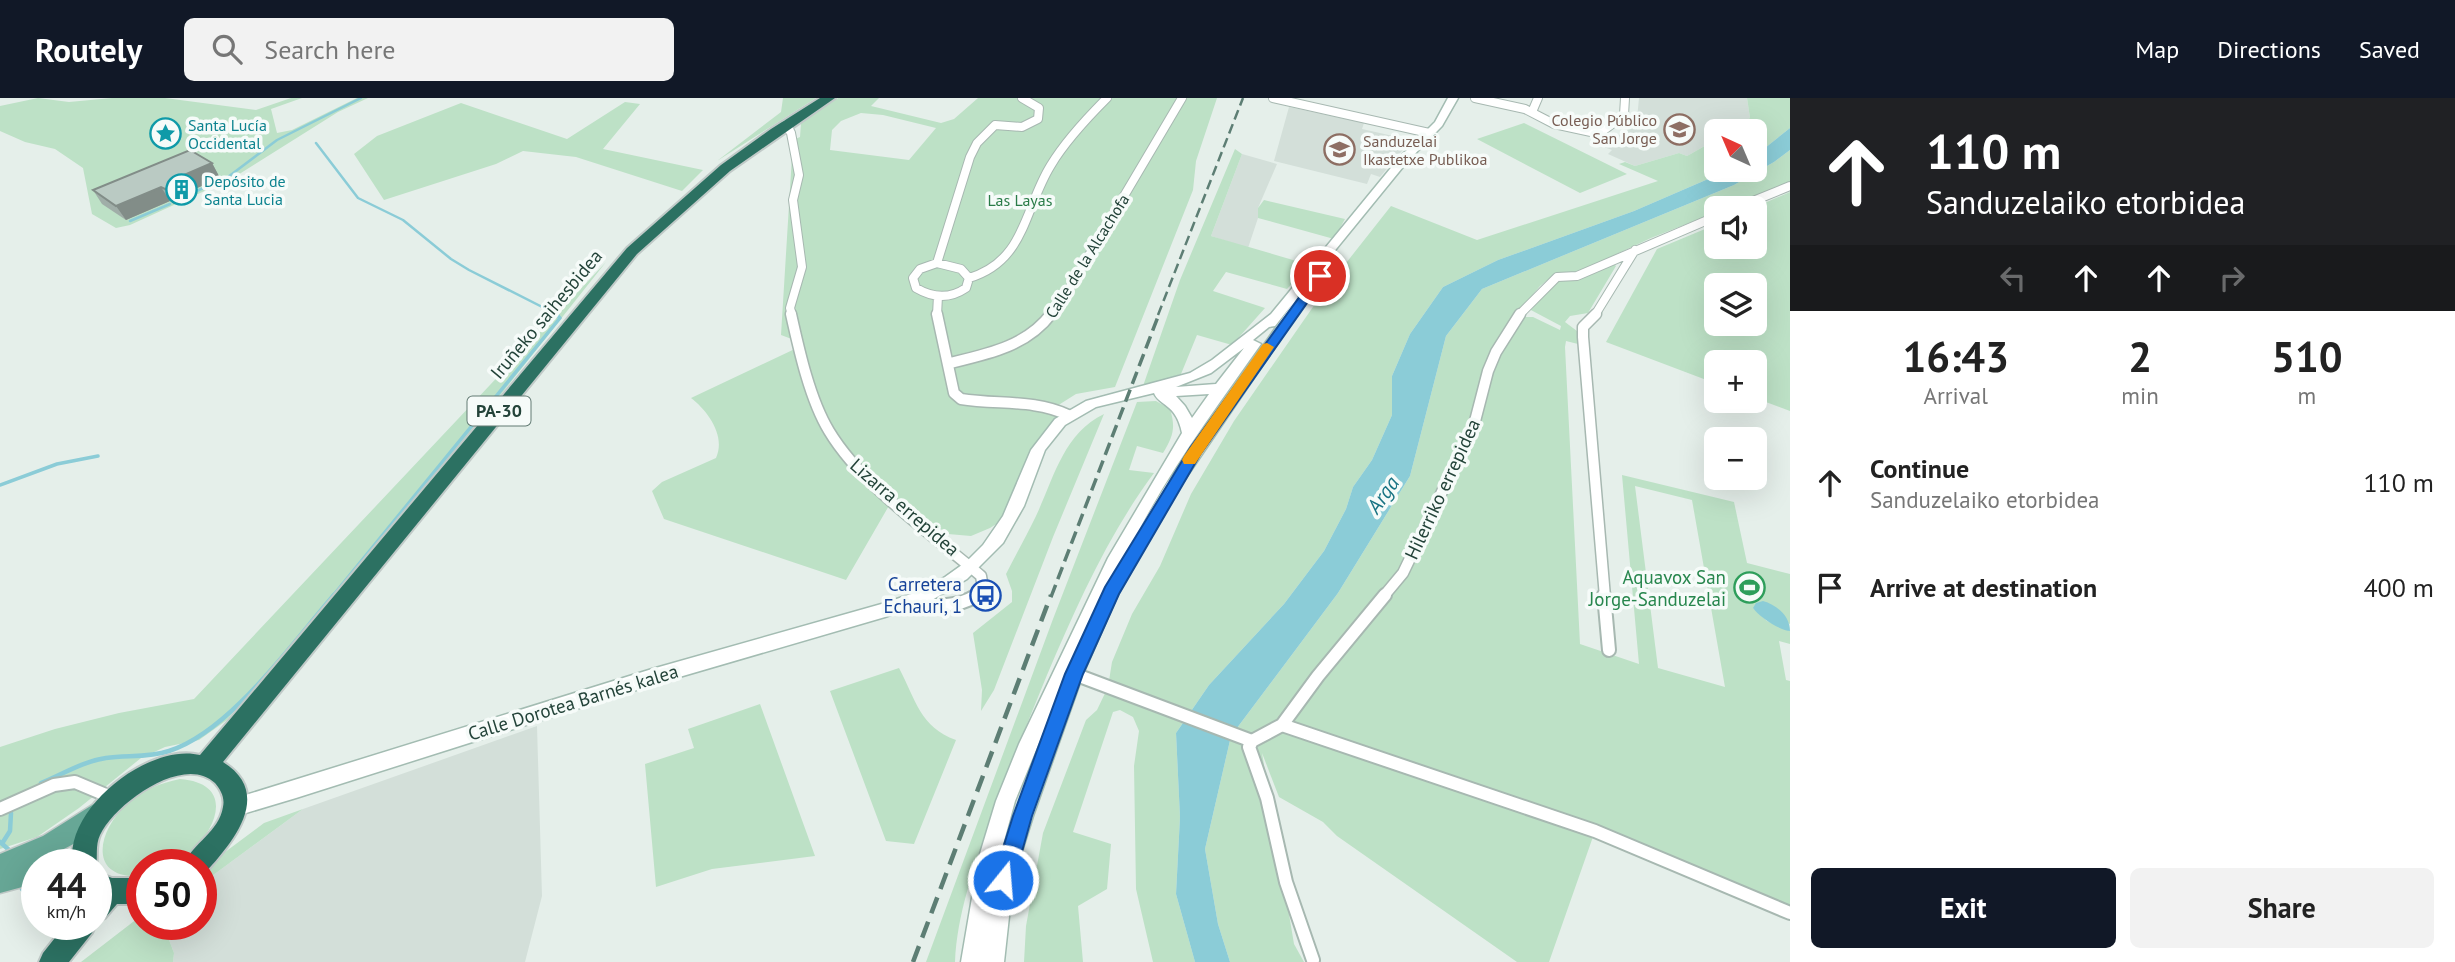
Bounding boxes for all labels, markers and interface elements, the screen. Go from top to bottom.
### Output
search box [184,18,674,81]
text: Routely [35,28,142,71]
icon: search [208,30,246,68]
text: Search here [264,33,395,66]
text: Map [2135,34,2179,65]
text: Directions [2217,34,2321,65]
text: Saved [2359,34,2420,65]
place label: Colegio Público San Jorge [1551,110,1657,148]
school or university icon: Colegio Público San Jorge [1663,112,1697,146]
place label: Santa Lucía Occidental [188,115,267,153]
place icon: Santa Lucía Occidental [148,117,182,151]
north arrow [1704,119,1768,182]
map controls [1704,119,1767,490]
text: 110 m [1926,119,2061,183]
icon: ahead [1811,126,1902,217]
place label: Sanduzelai Ikastetxe Publikoa [1363,131,1487,169]
school or university icon: Sanduzelai Ikastetxe Publikoa [1323,133,1357,167]
place label: Depósito de Santa Lucia [204,171,286,209]
building icon: Depósito de Santa Lucia [164,173,198,207]
text: Sanduzelaiko etorbidea [1926,181,2245,223]
park label: Las Layas [988,190,1053,210]
street label: Calle de la Alcachofa [1041,190,1133,322]
button: sound [1704,196,1767,259]
street label: Iruñeko saihesbidea [485,244,607,384]
pin [1290,246,1350,306]
icon: arrive [1301,257,1339,295]
icon: left [1994,259,2032,297]
icon: ahead [2067,259,2105,297]
icon: ahead [2140,259,2178,297]
icon: right [2213,259,2251,297]
button: layers [1704,273,1767,336]
text: 16:43 [1902,329,2009,384]
text: 2 [2128,329,2152,384]
text: 510 [2271,329,2343,384]
button: + [1704,350,1767,413]
text: Arrival [1923,381,1988,410]
text: min [2121,381,2159,410]
text: m [2298,381,2316,410]
road number: PA-30 [468,396,530,426]
street label: Hilerriko errepidea [1399,415,1485,563]
button: − [1704,427,1767,490]
text: Continue [1870,452,1969,485]
street label: Lizarra errepidea [845,453,965,561]
icon: ahead [1811,464,1849,502]
text: 110 m [2363,466,2434,499]
water label: Arga [1360,470,1405,519]
text: Sanduzelaiko etorbidea [1870,485,2100,514]
place label: Aquavox San Jorge-Sanduzelai [1588,565,1726,611]
icon: arrive [1811,569,1849,607]
sports icon: Aquavox San Jorge-Sanduzelai [1732,571,1766,605]
text: Arrive at destination [1870,571,2097,604]
text: 400 m [2363,571,2434,604]
place label: Carretera Echauri, 1 [883,572,962,618]
bus stop icon: Carretera Echauri, 1 [968,578,1002,612]
street label: Calle Dorotea Barnés kalea [465,659,681,745]
position arrow [966,843,1040,917]
speed limit sign: 50 [126,849,217,940]
text: 44 [47,862,86,908]
button: Exit [1811,868,2116,948]
button: Share [2130,868,2434,948]
text: km/h [47,900,86,923]

